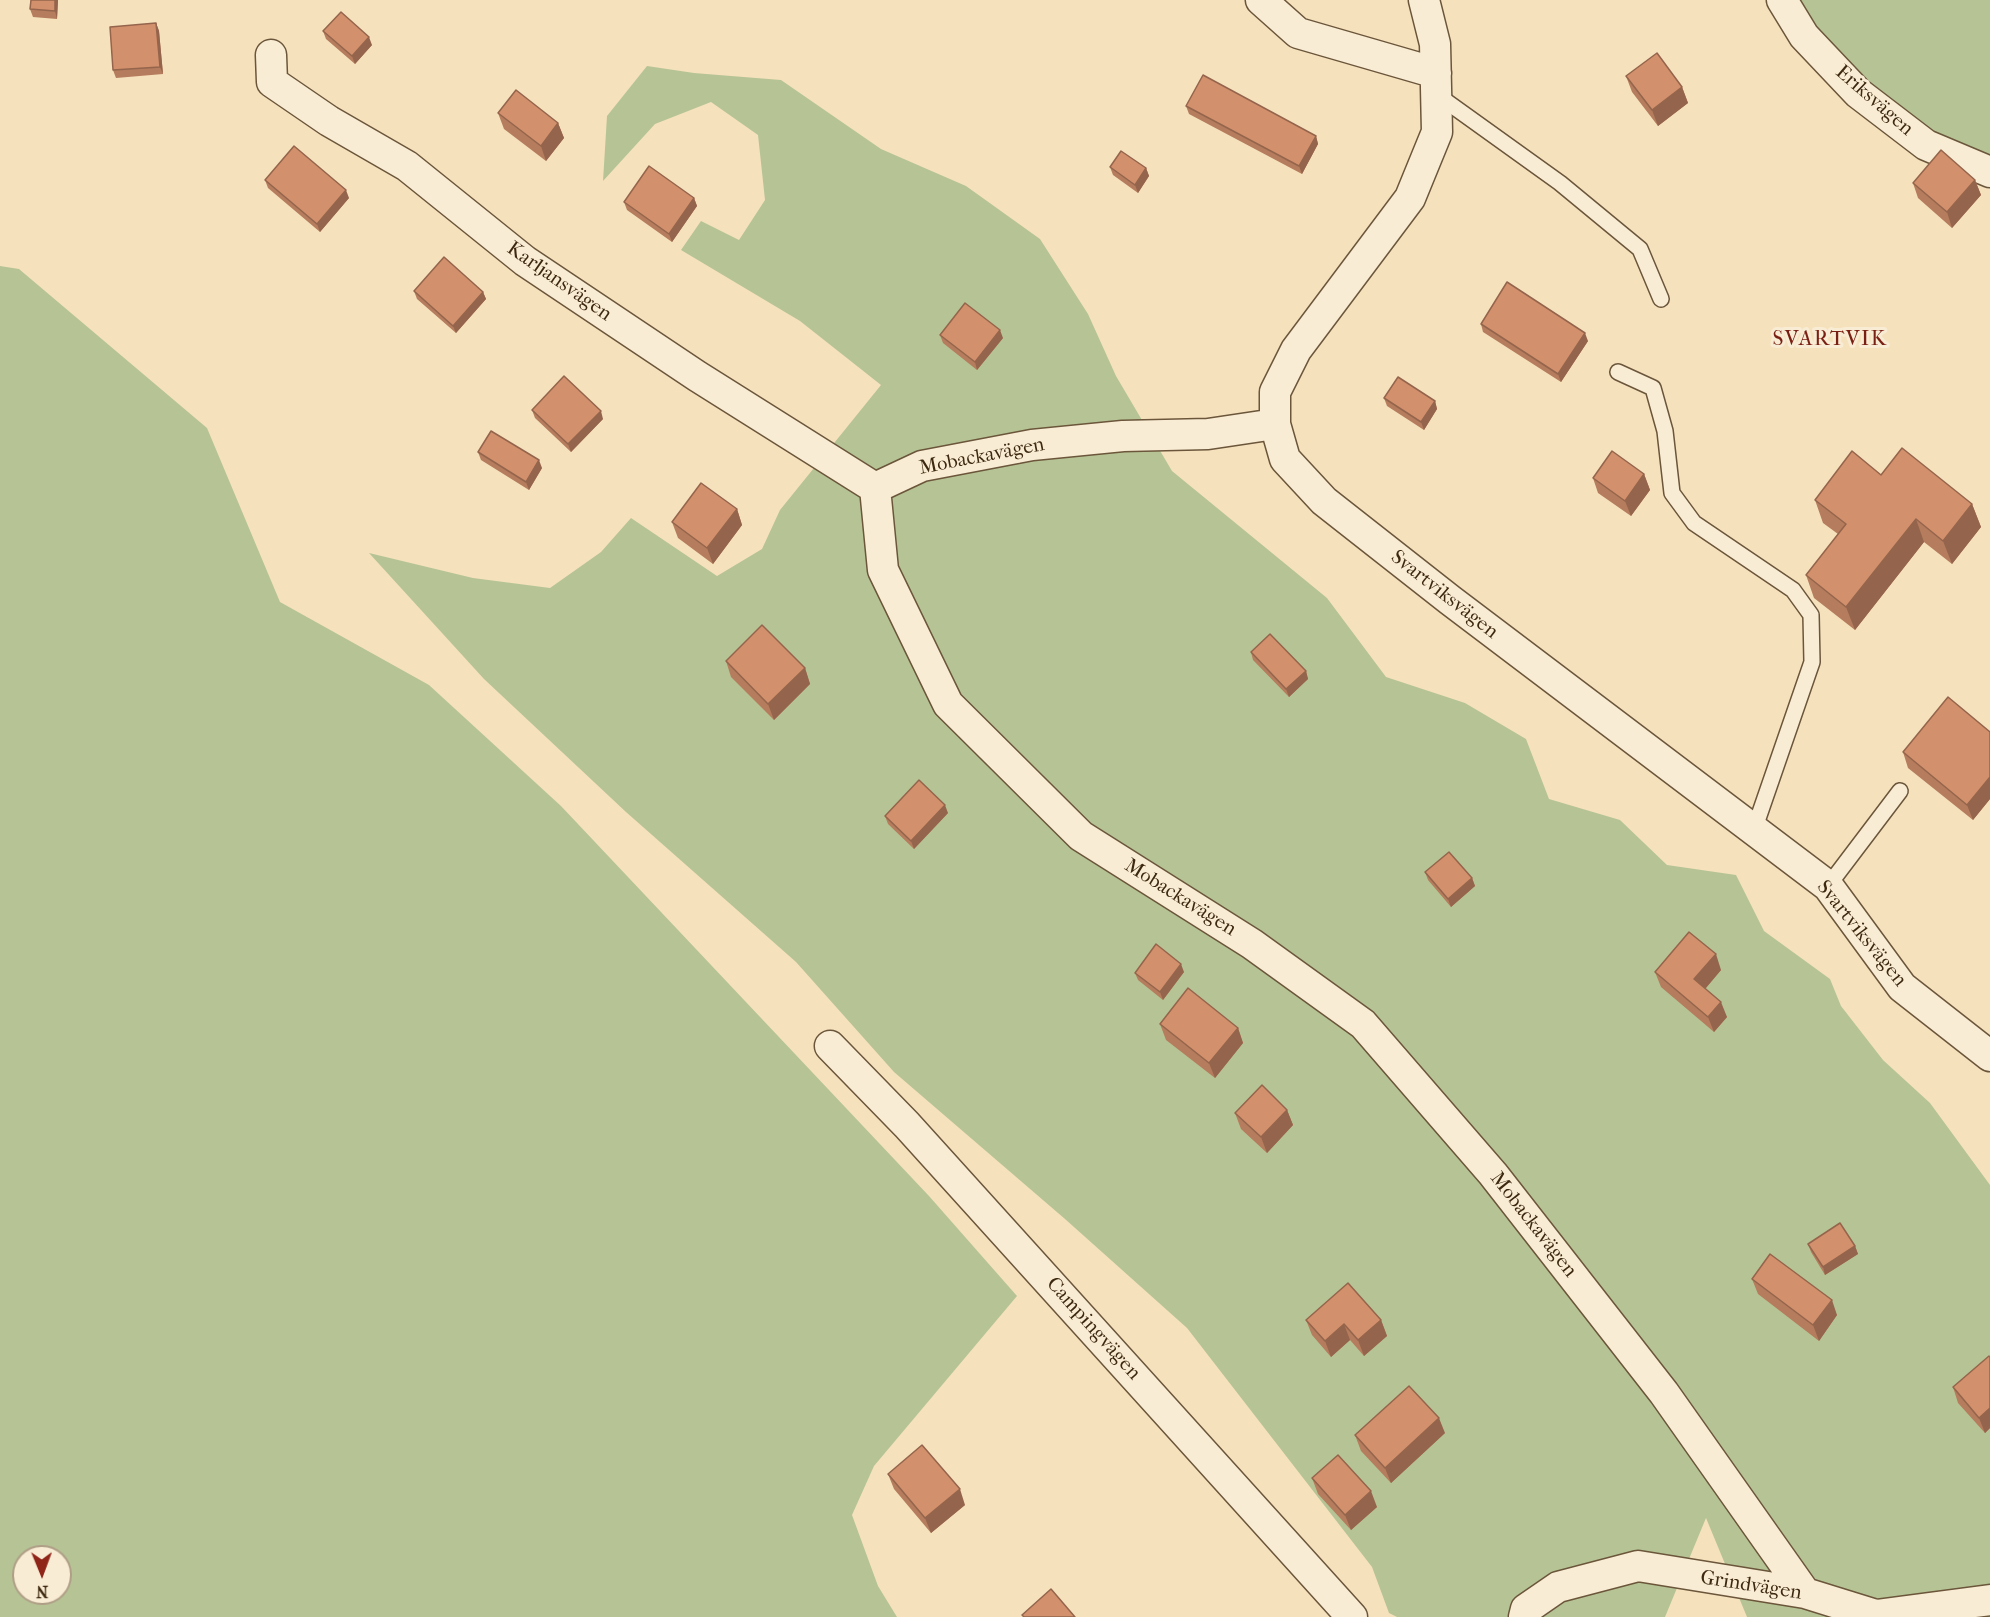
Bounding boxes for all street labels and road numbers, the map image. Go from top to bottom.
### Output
street label: Eriksvägen [1830,61,1918,141]
street label: Karljansvägen [502,237,616,327]
street label: Mobackavägen [917,433,1047,481]
street label: Svartviksvägen [1386,546,1502,644]
street label: Mobackavägen [1120,854,1240,942]
street label: Svartviksvägen [1811,876,1911,992]
street label: Mobackavägen [1484,1168,1582,1282]
street label: Campingvägen [1041,1273,1145,1385]
street label: Grindvägen [1699,1566,1803,1606]

